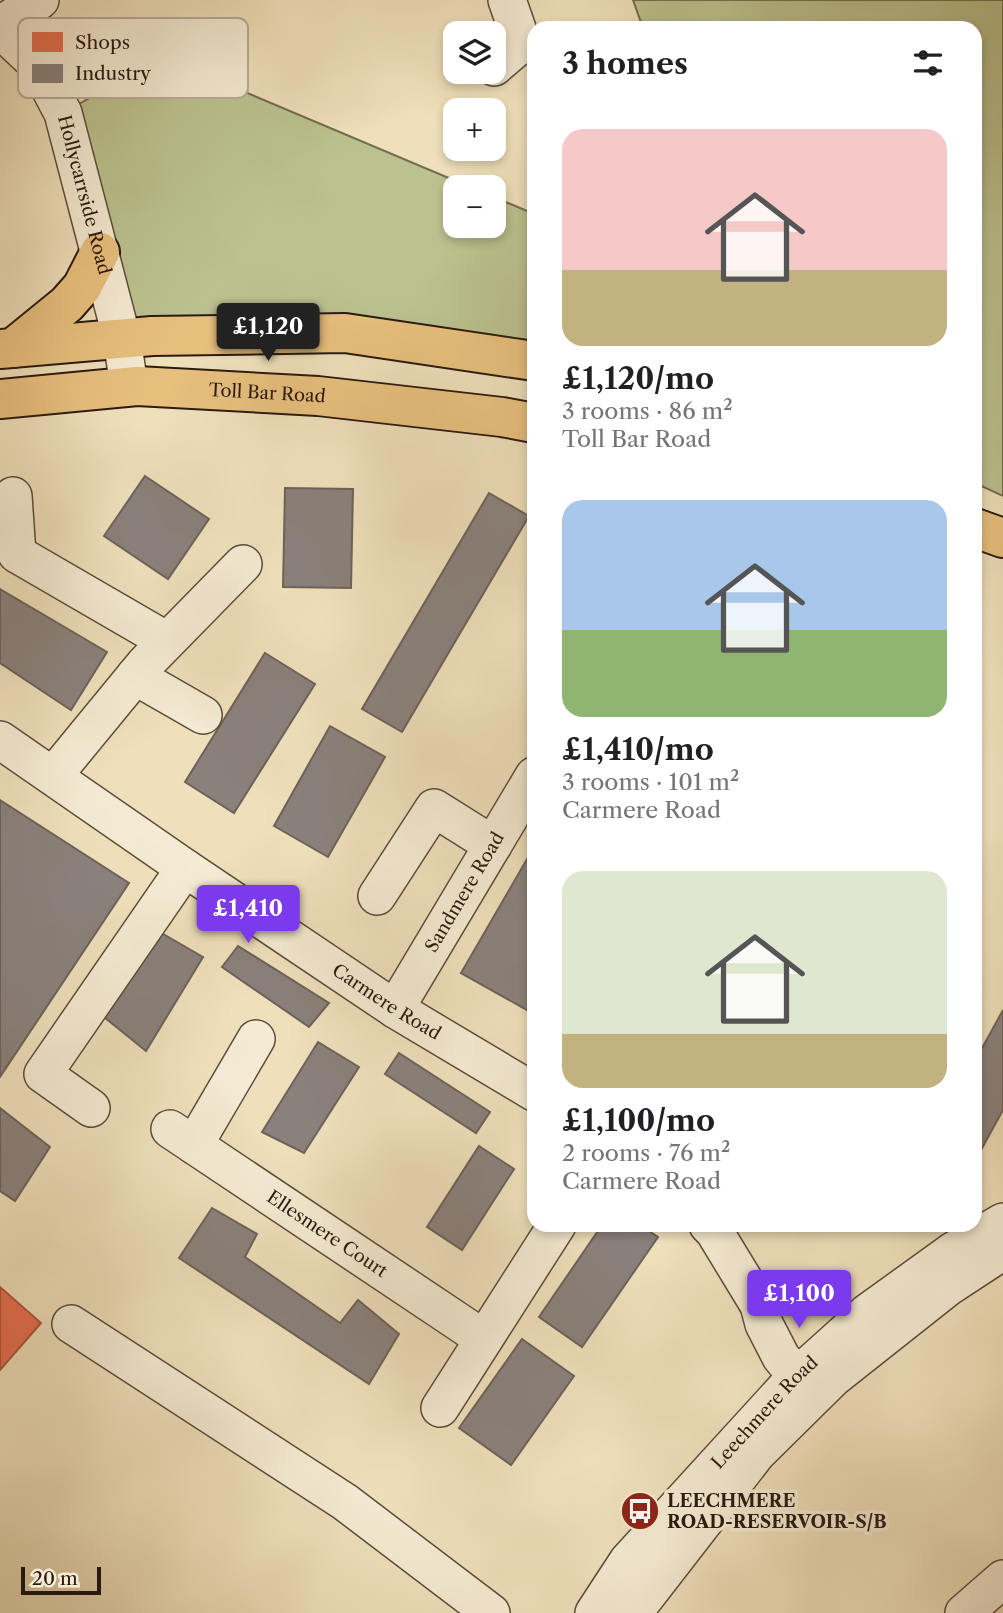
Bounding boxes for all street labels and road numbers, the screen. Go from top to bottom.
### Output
street label: Hollycarrside Road [53,113,116,277]
street label: Toll Bar Road [208,379,327,408]
street label: Sandmere Road [420,828,509,956]
street label: Carmere Road [328,959,445,1045]
street label: Ellesmere Court [263,1186,392,1283]
street label: Leechmere Road [707,1351,823,1473]

